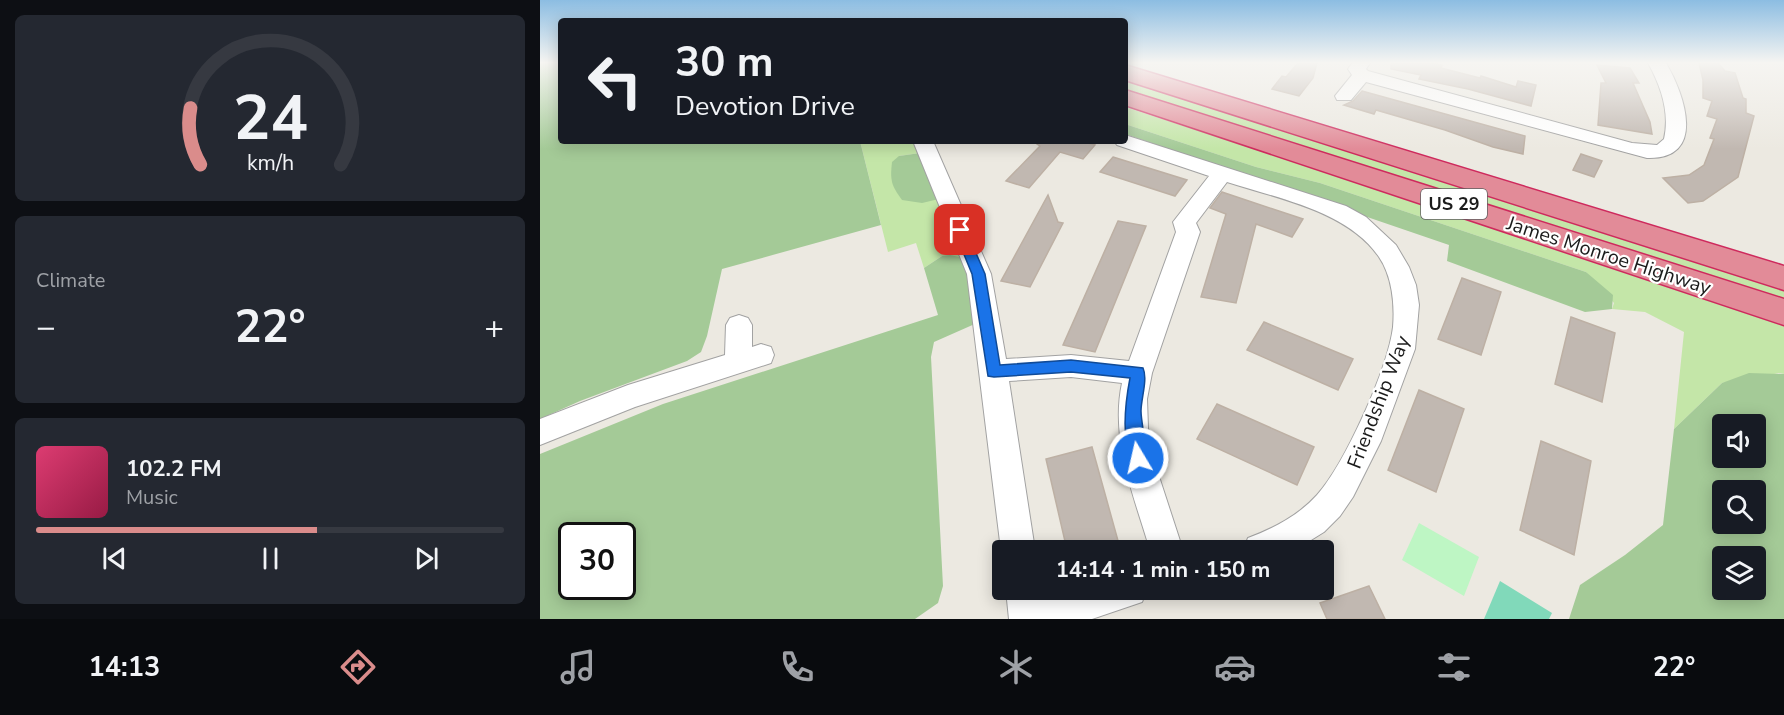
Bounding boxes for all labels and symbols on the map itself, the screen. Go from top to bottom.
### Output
road number: US 29 [1421,189,1487,219]
pin [934,204,985,255]
street label: James Monroe Highway [1502,209,1715,302]
street label: Friendship Way [1341,331,1416,473]
position arrow [1106,426,1170,490]
speed limit sign: 30 [558,522,636,600]

